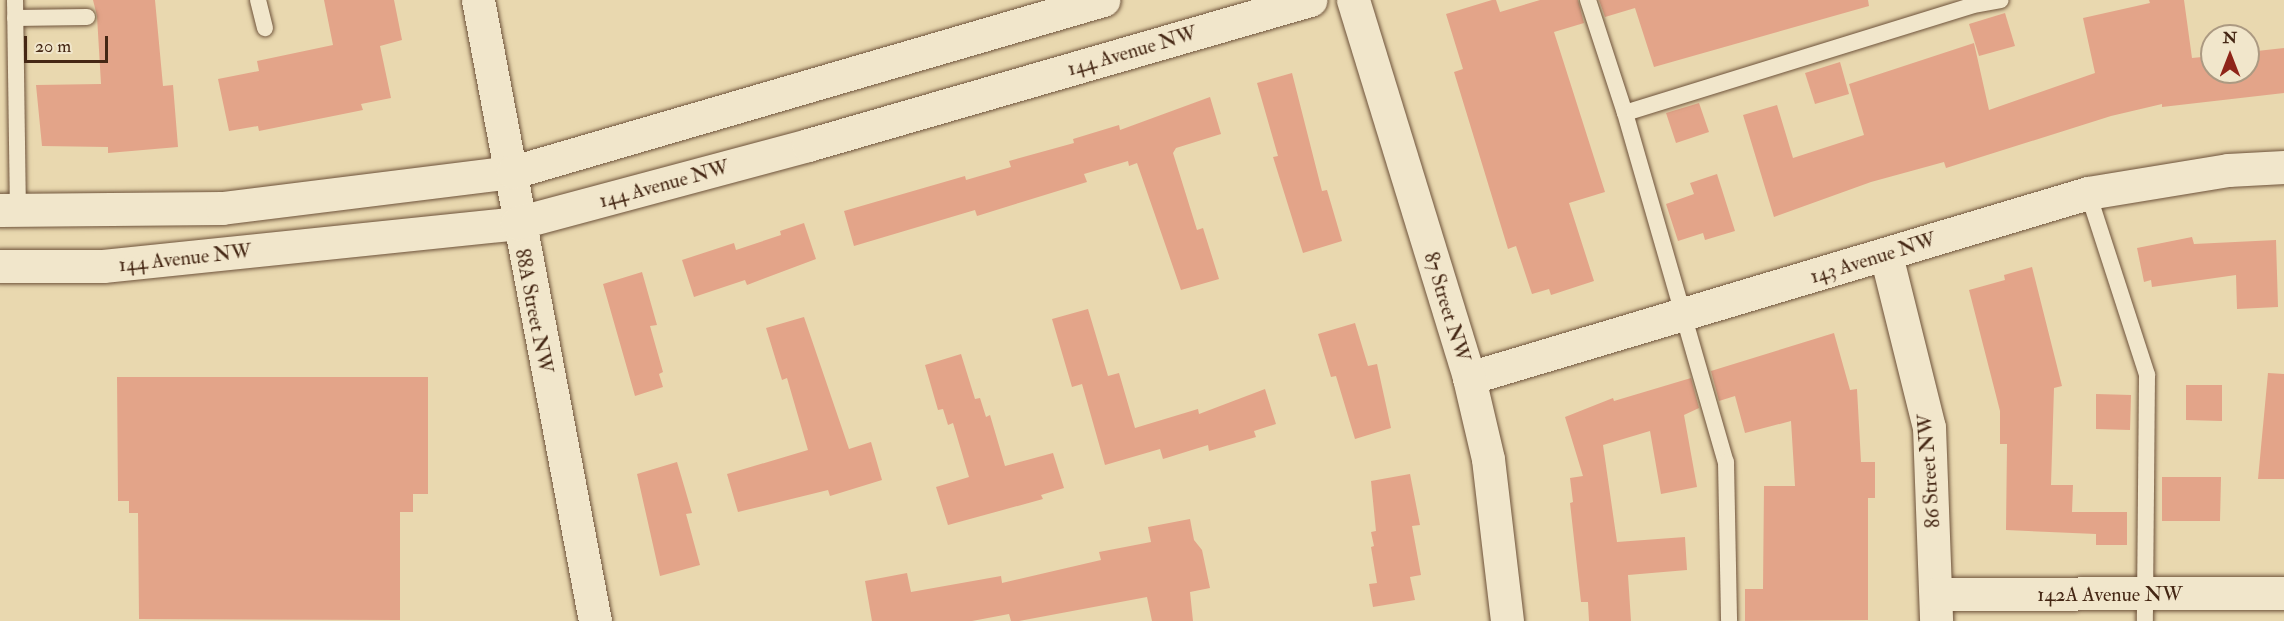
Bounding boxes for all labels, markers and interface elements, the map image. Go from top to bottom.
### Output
street label: 144 Avenue NW [1065,21,1199,81]
scale bar [27,24,111,62]
north arrow [2200,24,2260,84]
text: N [2223,28,2237,48]
text: 20 m [35,35,71,58]
street label: 144 Avenue NW [597,155,731,213]
street label: 143 Avenue NW [1807,227,1939,289]
street label: 144 Avenue NW [117,239,253,277]
street label: 88A Street NW [510,247,558,375]
street label: 87 Street NW [1419,249,1475,365]
street label: 86 Street NW [1913,413,1945,529]
street label: 142A Avenue NW [2037,582,2183,606]

